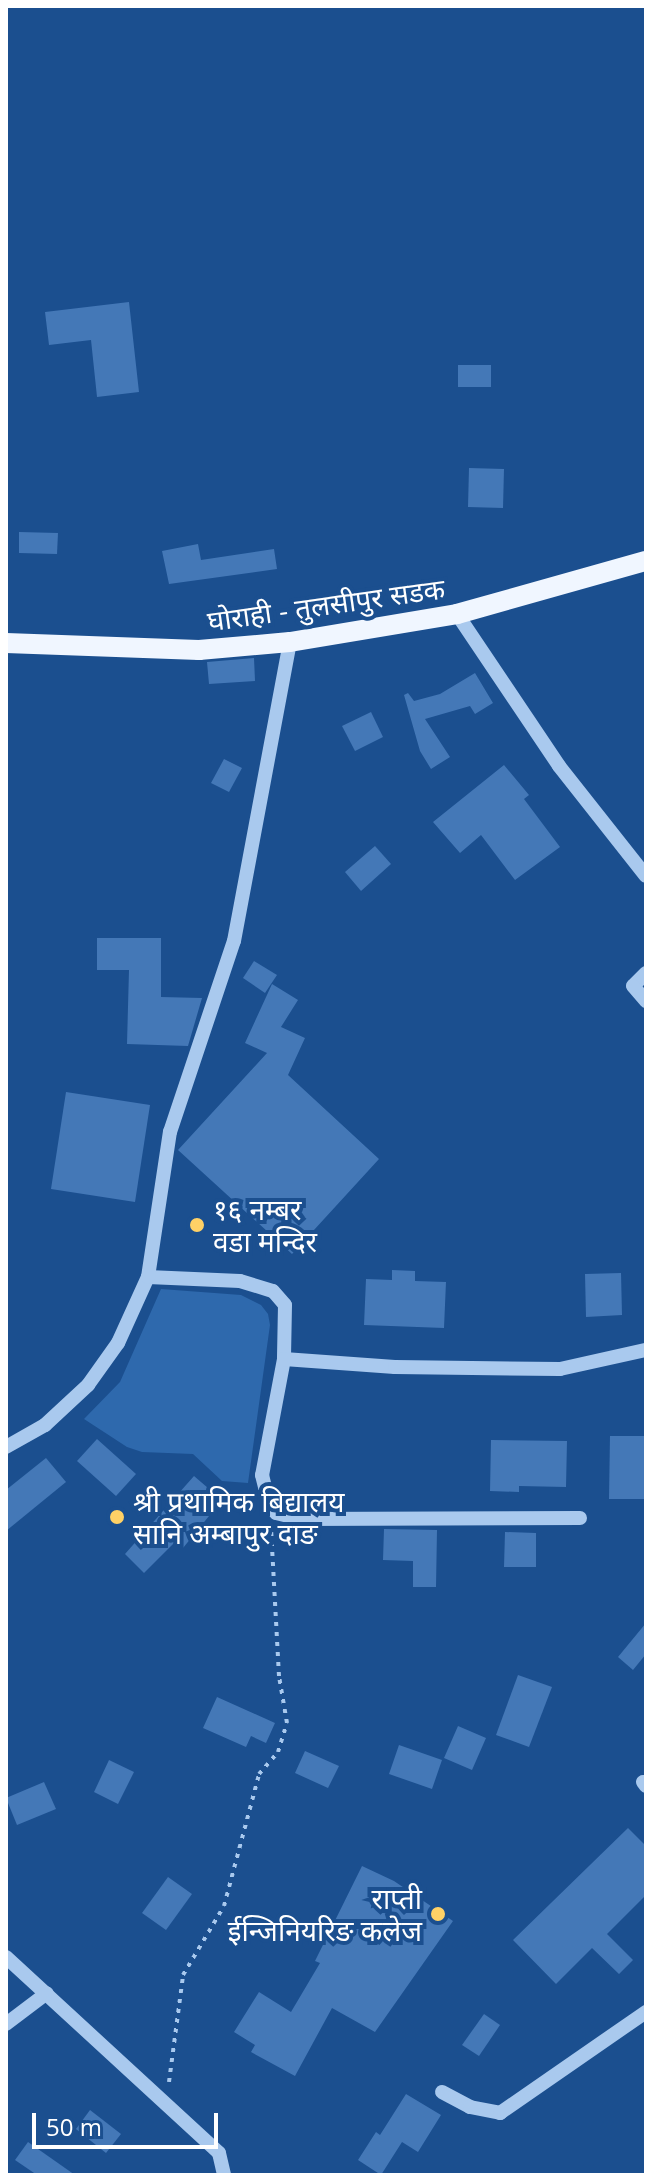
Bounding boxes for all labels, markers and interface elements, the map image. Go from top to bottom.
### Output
street label: घोराही - तुलसीपुर सडक [205,571,447,637]
place label: १६ नम्बर वडा मन्दिर [213,1192,317,1258]
marker: १६ नम्बर वडा मन्दिर [188,1216,206,1234]
place label: श्री प्रथामिक बिद्यालय सानि अम्बापुर दाङ [133,1484,345,1550]
marker: श्री प्रथामिक बिद्यालय सानि अम्बापुर दाङ [108,1508,126,1526]
place label: राप्ती ईन्जिनियरिङ कलेज [228,1881,422,1947]
marker: राप्ती ईन्जिनियरिङ कलेज [429,1905,447,1923]
scale bar [36,2097,222,2147]
text: 50 m [46,2110,102,2143]

